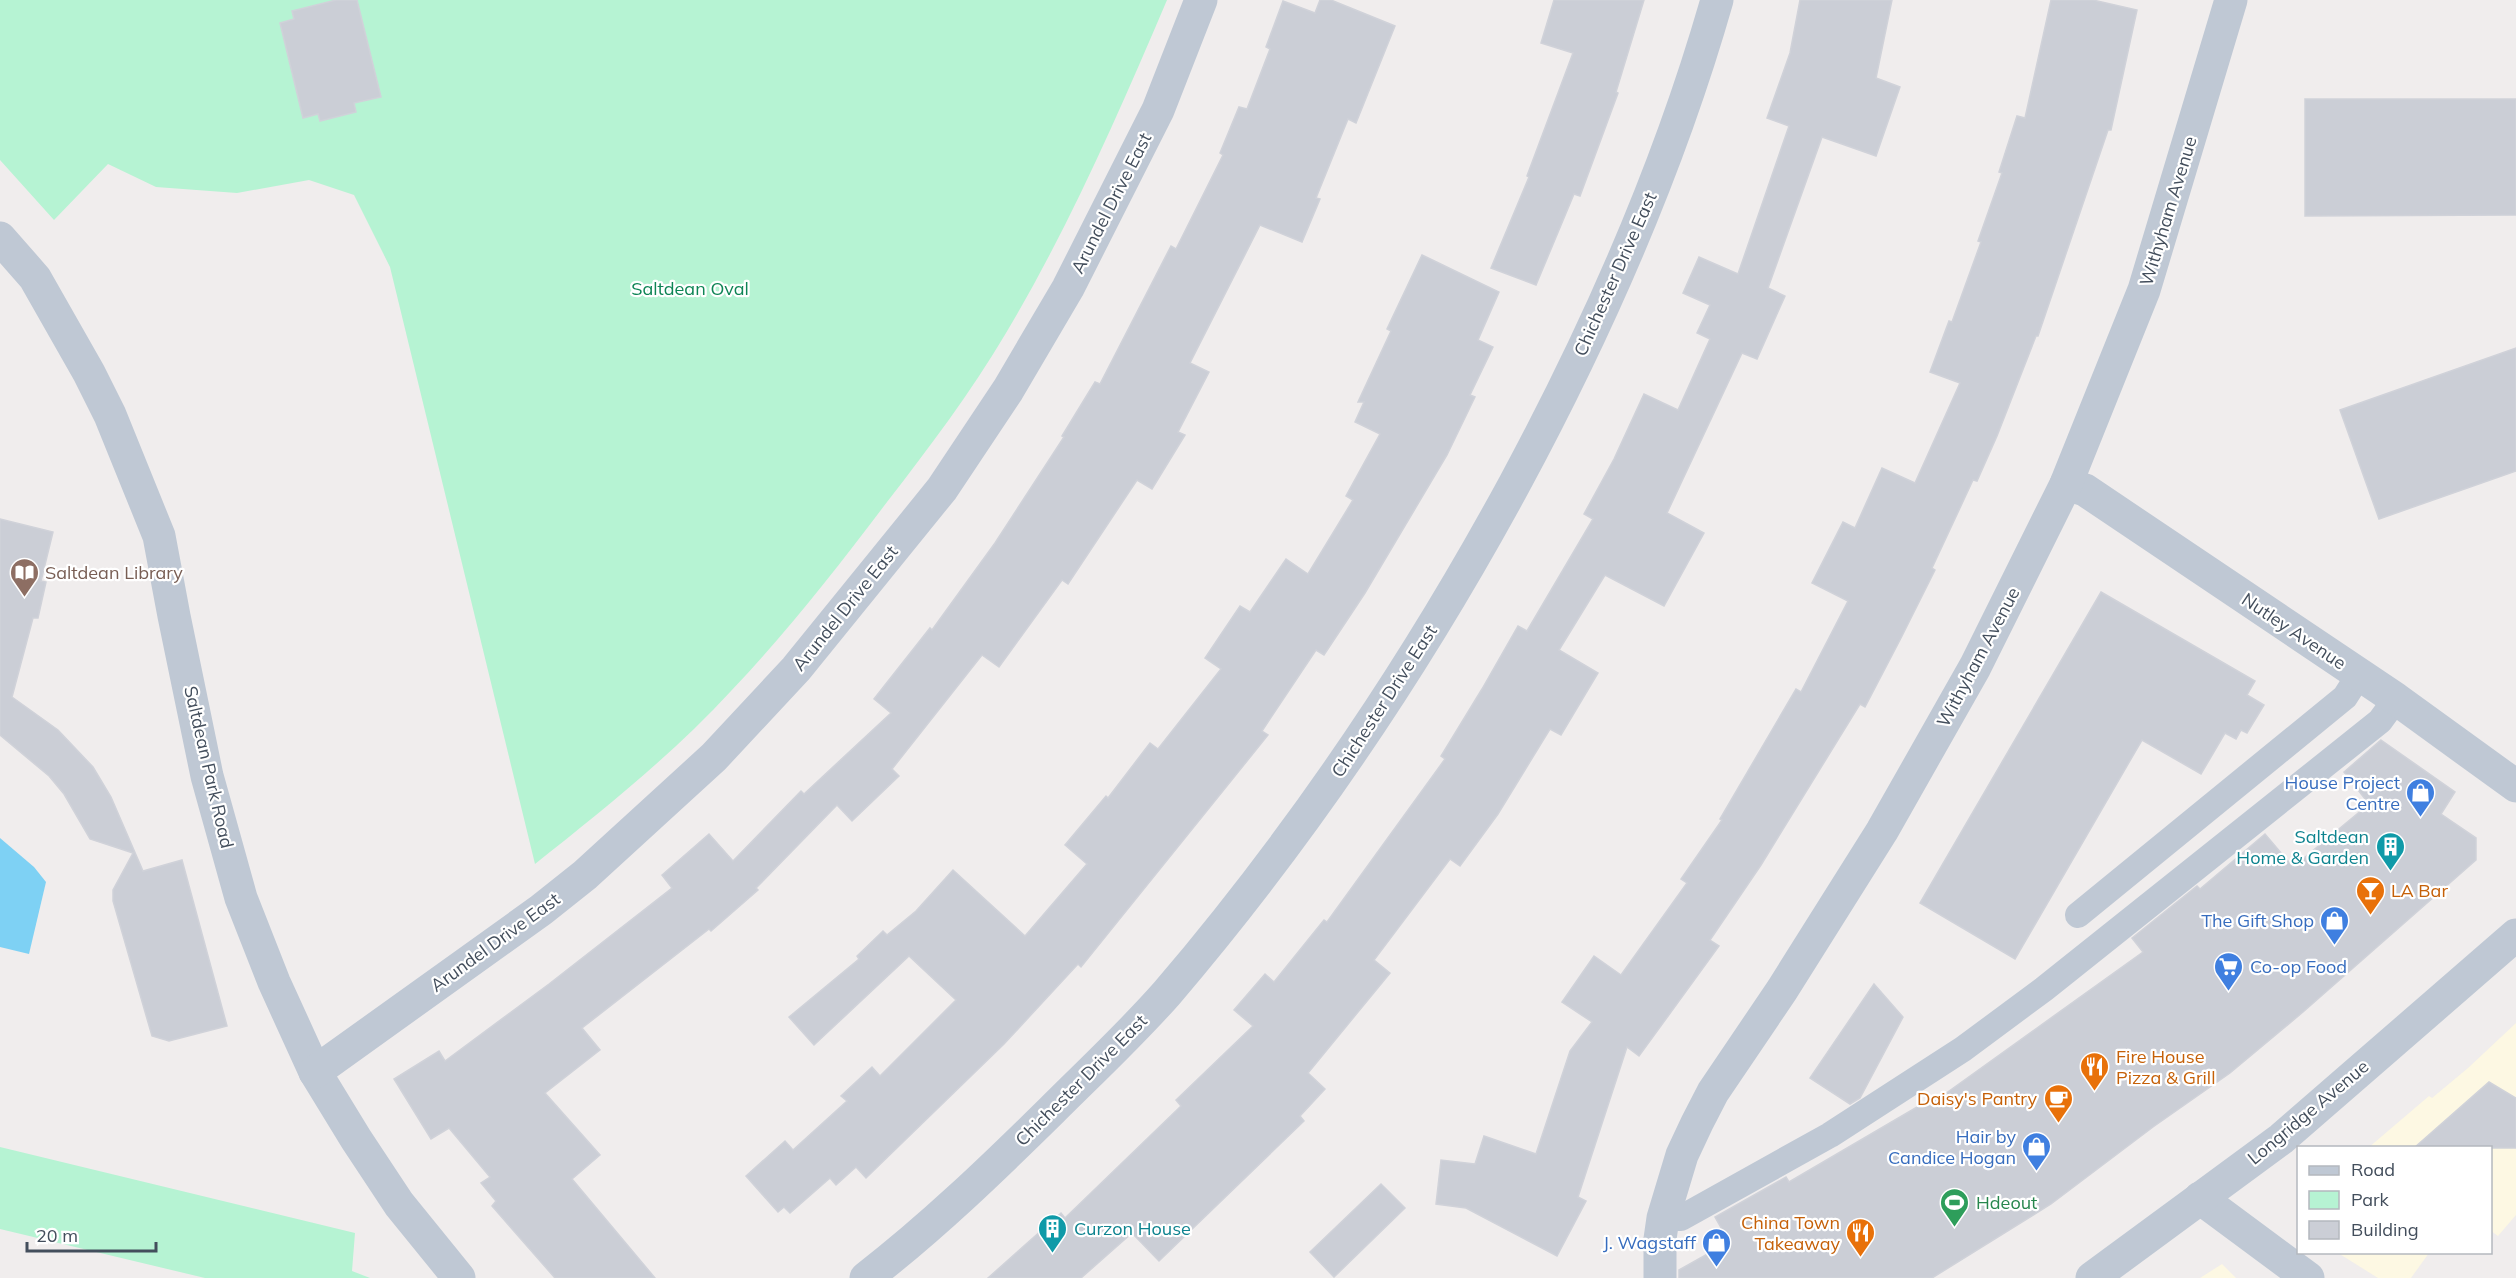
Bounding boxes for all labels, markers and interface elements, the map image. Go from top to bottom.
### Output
street label: Arundel Drive East [1066,129,1156,277]
street label: Withyham Avenue [2134,133,2202,289]
street label: Chichester Drive East [1568,188,1662,360]
park label: Saltdean Oval [631,277,749,300]
street label: Arundel Drive East [787,541,903,675]
library icon: Saltdean Library [8,556,40,598]
place label: Saltdean Library [45,561,183,584]
street label: Withyham Avenue [1931,583,2025,731]
street label: Nutley Avenue [2237,588,2351,674]
street label: Chichester Drive East [1326,621,1442,781]
street label: Saltdean Park Road [179,684,239,850]
place label: House Project Centre [2285,771,2400,815]
shop icon: House Project Centre [2405,776,2437,818]
place label: Saltdean Home & Garden [2236,825,2369,869]
building icon: Saltdean Home & Garden [2374,830,2406,872]
bar icon: LA Bar [2354,874,2386,916]
place label: LA Bar [2391,879,2448,902]
street label: Arundel Drive East [426,887,564,997]
shop icon: The Gift Shop [2319,904,2351,946]
place label: The Gift Shop [2201,909,2314,932]
supermarket icon: Co-op Food [2213,950,2245,992]
place label: Co-op Food [2250,955,2347,978]
street label: Chichester Drive East [1010,1009,1152,1151]
place label: Fire House Pizza & Grill [2116,1045,2215,1089]
restaurant icon: Fire House Pizza & Grill [2079,1050,2111,1092]
street label: Longridge Avenue [2243,1055,2373,1169]
cafe icon: Daisy's Pantry [2042,1082,2074,1124]
place label: Daisy's Pantry [1917,1087,2037,1110]
place label: Hair by Candice Hogan [1888,1125,2016,1169]
shop icon: Hair by Candice Hogan [2021,1130,2053,1172]
legend [2297,1146,2492,1254]
text: Road [2351,1158,2395,1181]
sports icon: Hdeout [1939,1186,1971,1228]
text: Park [2351,1188,2390,1211]
place label: Hdeout [1976,1191,2037,1214]
place label: China Town Takeaway [1741,1211,1840,1255]
building icon: Curzon House [1037,1212,1069,1254]
scale bar [27,1215,156,1253]
restaurant icon: China Town Takeaway [1845,1216,1877,1258]
place label: Curzon House [1074,1217,1191,1240]
text: Building [2351,1218,2419,1241]
text: 20 m [36,1224,78,1247]
shop icon: J. Wagstaff [1701,1226,1733,1268]
place label: J. Wagstaff [1603,1231,1697,1254]

